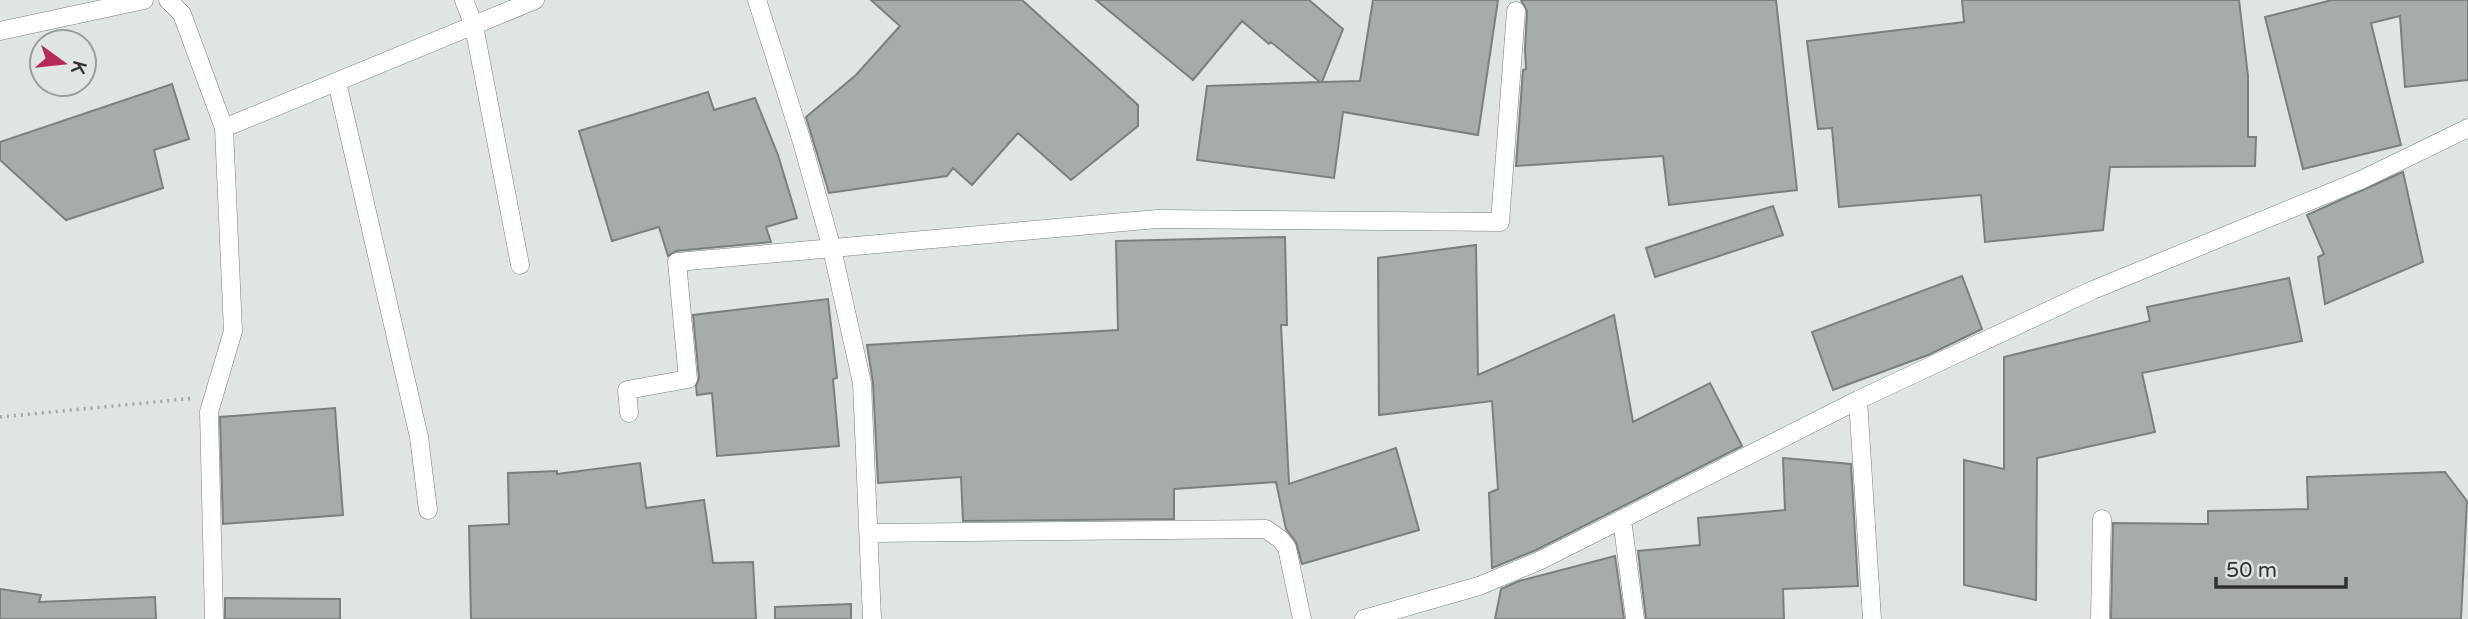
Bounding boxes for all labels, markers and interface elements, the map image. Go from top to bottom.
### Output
north arrow [28,28,98,98]
text: K [66,58,91,76]
scale bar [2216,546,2346,590]
text: 50 m [2226,558,2277,583]

